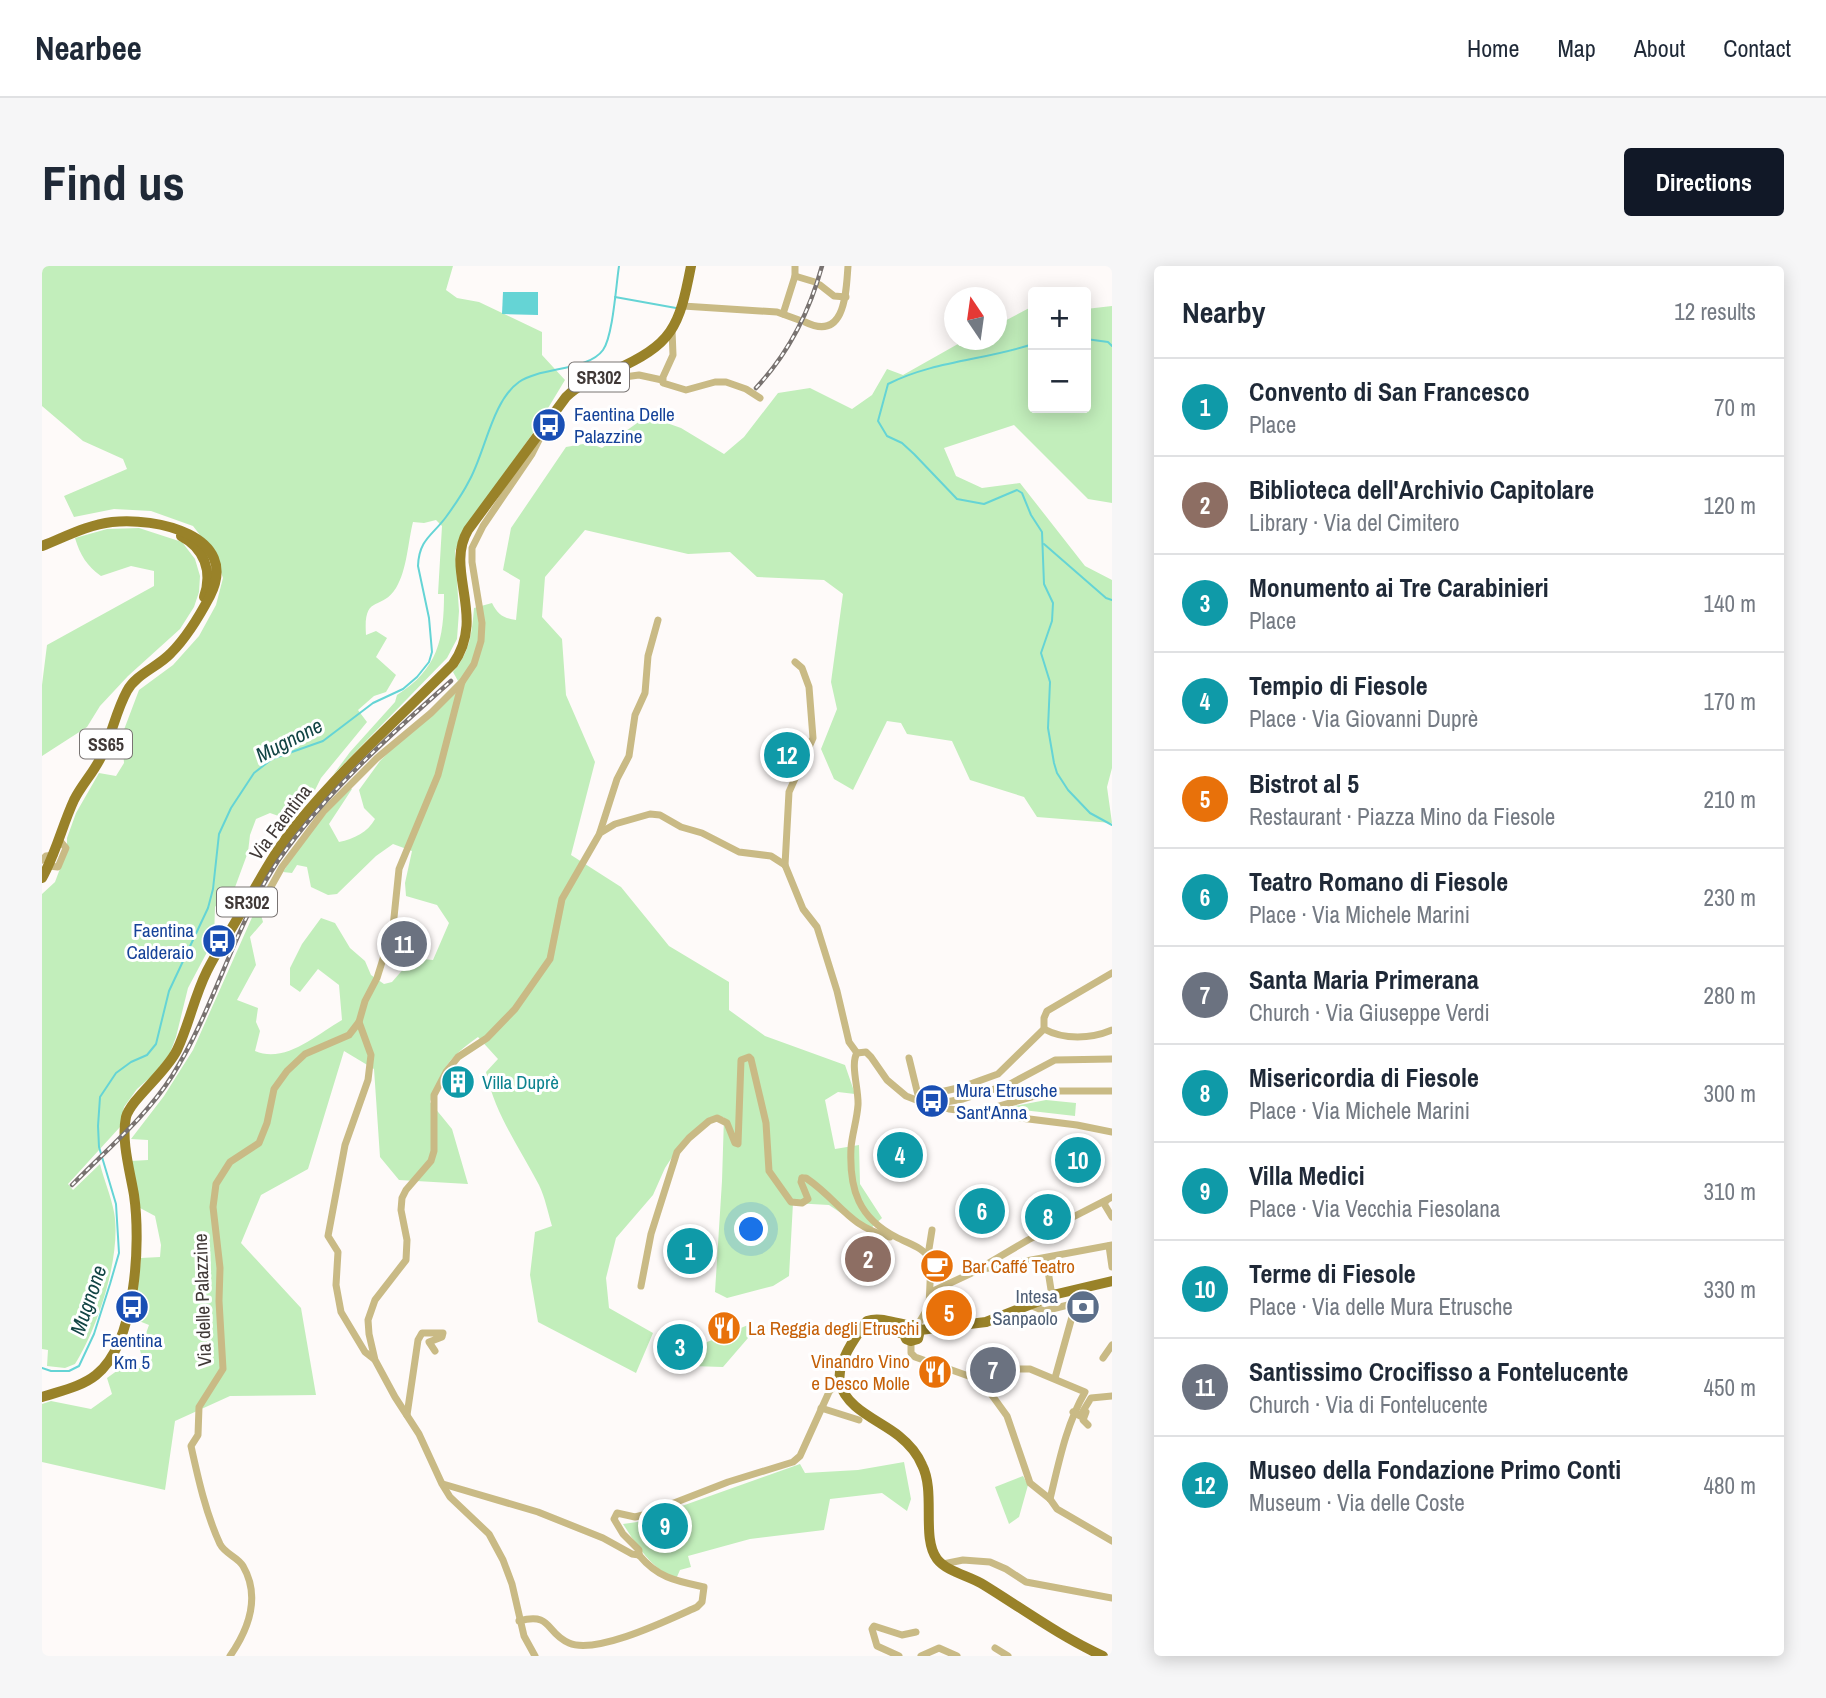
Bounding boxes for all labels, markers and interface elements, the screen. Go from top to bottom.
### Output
text: Nearbee [35,26,142,70]
text: Home [1467,32,1519,64]
text: Map [1557,32,1596,64]
text: About [1634,32,1685,64]
text: Contact [1723,32,1791,64]
button: Directions [1624,148,1784,216]
text: Find us [42,149,185,215]
north arrow [944,287,1007,350]
map controls [1028,287,1091,413]
button: + [1028,287,1091,350]
text: Nearby [1182,292,1265,332]
text: 12 results [1674,296,1756,327]
button: − [1028,350,1091,413]
road number: SR302 [569,362,629,392]
text: Convento di San Francesco [1249,374,1530,409]
text: 1 [1200,392,1210,423]
text: 70 m [1714,392,1756,423]
place label: Faentina Delle Palazzine [574,401,675,449]
bus stop icon: Faentina Delle Palazzine [530,406,568,444]
text: Place [1249,409,1296,440]
text: Biblioteca dell'Archivio Capitolare [1249,472,1594,507]
text: 2 [1200,490,1210,521]
text: 120 m [1704,490,1756,521]
text: Library · Via del Cimitero [1249,507,1459,538]
text: Monumento ai Tre Carabinieri [1249,570,1549,605]
text: 3 [1200,588,1210,619]
text: 140 m [1704,588,1756,619]
text: Place [1249,605,1296,636]
text: Tempio di Fiesole [1249,668,1428,703]
text: 4 [1200,686,1210,717]
text: 170 m [1704,686,1756,717]
text: Place · Via Giovanni Duprè [1249,703,1478,734]
water label: Mugnone [250,711,328,769]
pin: 12 [764,729,810,781]
road number: SS65 [80,730,132,758]
text: Bistrot al 5 [1249,766,1359,801]
street label: Via Faentina [243,779,317,865]
text: 5 [1200,784,1210,815]
text: 210 m [1704,784,1756,815]
text: Restaurant · Piazza Mino da Fiesole [1249,801,1555,832]
text: Teatro Romano di Fiesole [1249,864,1508,899]
text: 6 [1200,882,1210,913]
text: 230 m [1704,882,1756,913]
road number: SR302 [217,888,277,916]
text: Place · Via Michele Marini [1249,899,1470,930]
place label: Faentina Calderaio [126,917,194,965]
pin: 11 [381,918,427,970]
bus stop icon: Faentina Calderaio [200,922,238,960]
text: Santa Maria Primerana [1249,962,1479,997]
text: 7 [1200,980,1210,1011]
text: 280 m [1704,980,1756,1011]
text: Church · Via Giuseppe Verdi [1249,997,1490,1028]
text: Misericordia di Fiesole [1249,1060,1479,1095]
building icon: Villa Duprè [439,1063,477,1101]
place label: Villa Duprè [482,1069,559,1095]
place label: Mura Etrusche Sant'Anna [956,1077,1057,1125]
text: 8 [1200,1078,1210,1109]
text: 300 m [1704,1078,1756,1109]
bus stop icon: Mura Etrusche Sant'Anna [913,1082,951,1120]
text: Place · Via Michele Marini [1249,1095,1470,1126]
pin: 4 [877,1129,923,1181]
pin: 10 [1055,1134,1101,1186]
text: Villa Medici [1249,1158,1365,1193]
text: 9 [1200,1176,1210,1207]
text: 310 m [1704,1176,1756,1207]
pin: 6 [959,1185,1005,1237]
pin: 8 [1025,1191,1071,1243]
text: Place · Via Vecchia Fiesolana [1249,1193,1500,1224]
your location [734,1212,768,1246]
pin: 1 [667,1225,713,1277]
street label: Via delle Palazzine [187,1233,217,1367]
pin: 2 [845,1233,891,1285]
cafe icon: Bar Caffé Teatro [918,1247,956,1285]
place label: Bar Caffé Teatro [962,1253,1075,1279]
text: Terme di Fiesole [1249,1256,1416,1291]
water label: Mugnone [63,1261,113,1339]
text: 10 [1195,1274,1215,1305]
text: 330 m [1704,1274,1756,1305]
place label: Intesa Sanpaolo [992,1283,1058,1331]
pin: 5 [926,1287,972,1339]
bus stop icon: Faentina Km 5 [113,1288,151,1326]
bank icon: Intesa Sanpaolo [1064,1288,1102,1326]
text: Place · Via delle Mura Etrusche [1249,1291,1513,1322]
restaurant icon: La Reggia degli Etruschi [705,1309,743,1347]
place label: La Reggia degli Etruschi [748,1315,920,1341]
pin: 3 [657,1321,703,1373]
place label: Faentina Km 5 [102,1327,163,1375]
pin: 7 [970,1344,1016,1396]
place label: Vinandro Vino e Desco Molle [811,1348,910,1396]
restaurant icon: Vinandro Vino e Desco Molle [916,1353,954,1391]
text: Santissimo Crocifisso a Fontelucente [1249,1354,1628,1389]
text: 11 [1195,1372,1215,1403]
text: 450 m [1704,1372,1756,1403]
text: Church · Via di Fontelucente [1249,1389,1488,1420]
text: Museo della Fondazione Primo Conti [1249,1452,1621,1487]
text: 12 [1195,1470,1215,1501]
text: 480 m [1704,1470,1756,1501]
text: Museum · Via delle Coste [1249,1487,1465,1518]
pin: 9 [642,1500,688,1552]

